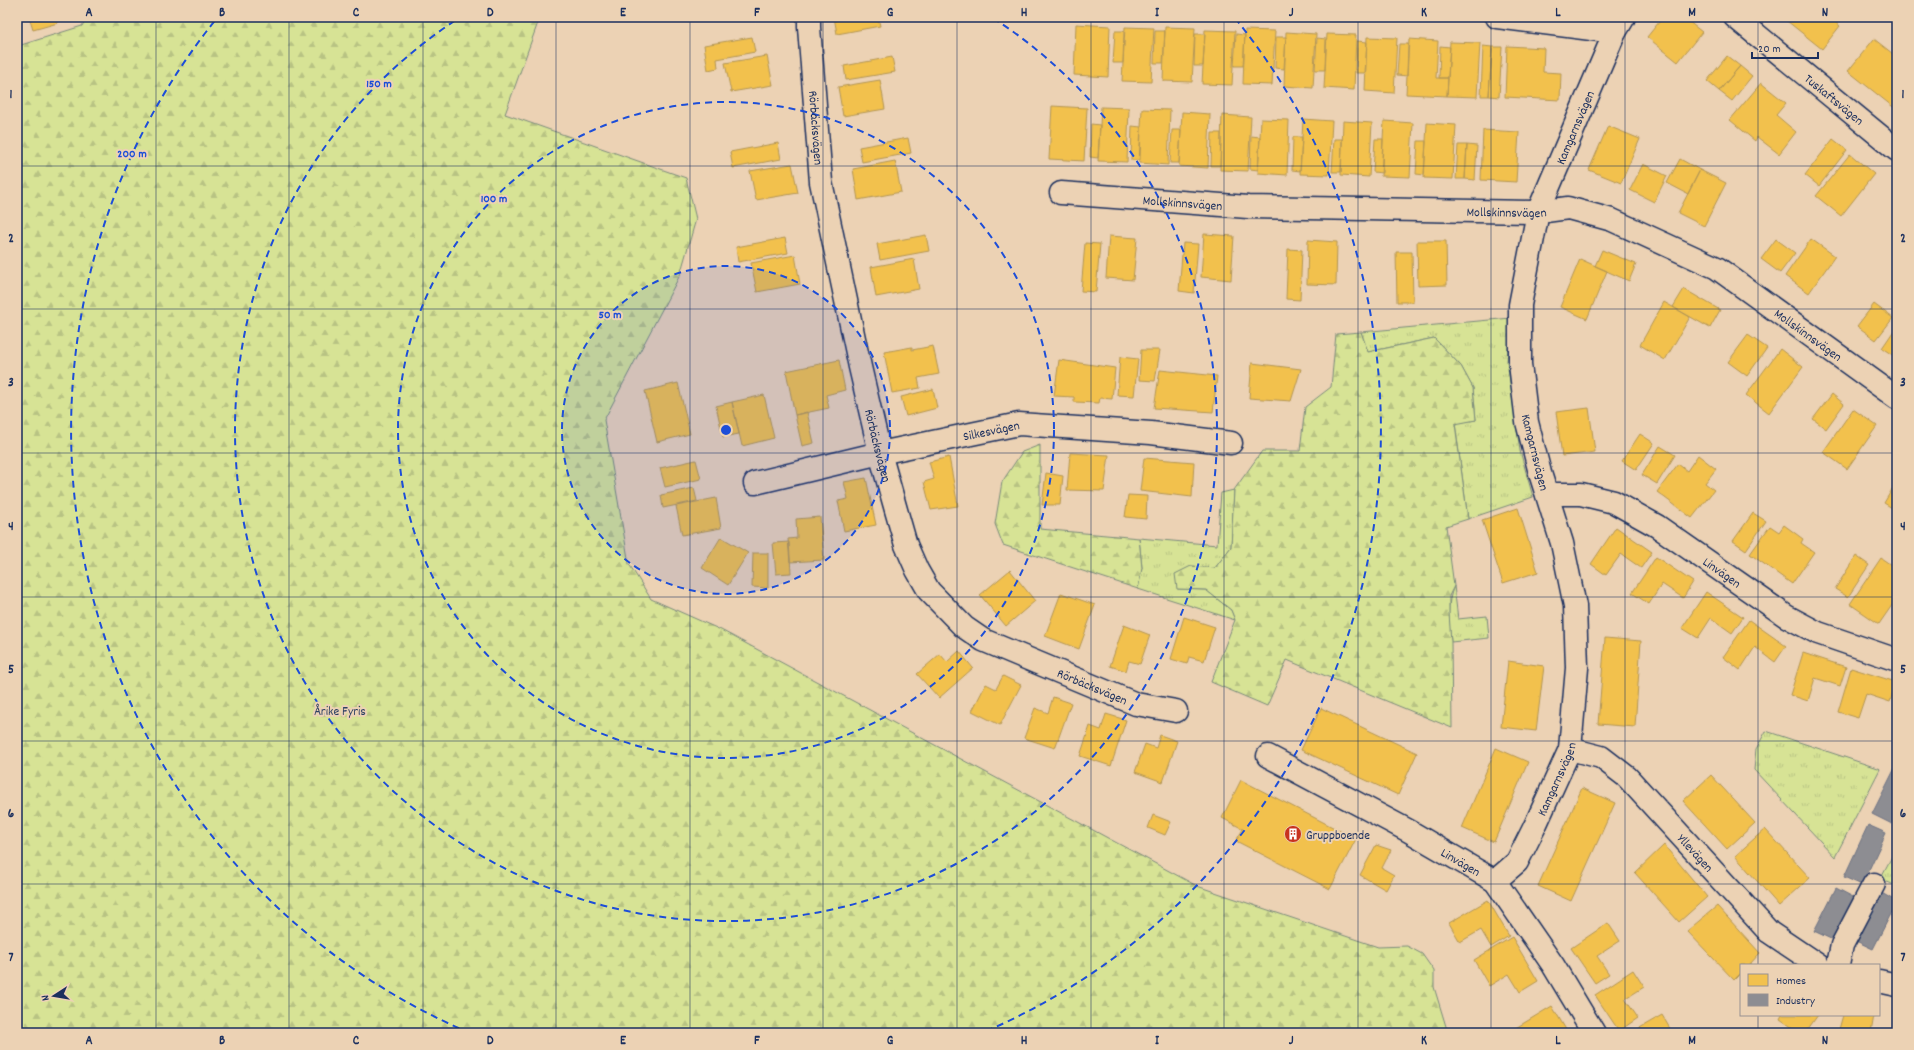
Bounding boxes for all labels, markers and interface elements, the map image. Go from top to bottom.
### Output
text: A [85,4,93,23]
text: B [219,4,225,23]
text: C [353,4,360,23]
text: D [487,4,494,23]
text: E [620,4,627,23]
text: F [754,4,760,23]
text: G [887,4,894,23]
text: H [1021,4,1028,23]
text: I [1155,4,1160,23]
text: J [1289,4,1294,23]
text: K [1421,4,1427,23]
text: L [1555,4,1561,23]
text: M [1688,4,1696,23]
text: N [1822,4,1828,23]
scale bar [1752,34,1818,60]
text: 20 m [1758,41,1781,58]
street label: Tuskaftsvägen [1799,71,1867,131]
text: 150 m [366,76,392,93]
text: 1 [10,86,13,105]
text: 1 [1902,86,1905,105]
street label: Kamgarnsvägen [1552,88,1601,168]
street label: Rörbäcksvägen [802,90,827,166]
text: 200 m [117,146,147,163]
text: 100 m [481,191,507,208]
street label: Mollskinnsvägen [1142,192,1223,217]
street label: Mollskinnsvägen [1466,204,1548,224]
text: 2 [8,230,14,249]
text: 2 [1900,230,1906,249]
street label: Mollskinnsvägen [1769,305,1845,367]
text: 50 m [598,307,622,324]
text: 3 [8,374,14,393]
text: 3 [1900,374,1906,393]
street label: Rörbäcksvägen [858,407,895,485]
street label: Kamgarnsvägen [1515,412,1552,493]
street label: Silkesvägen [962,417,1021,447]
centre of rings [719,423,733,437]
text: 4 [8,518,14,537]
text: 4 [1900,518,1906,537]
street label: Linvägen [1698,554,1744,594]
text: 5 [8,661,14,680]
text: 5 [1900,661,1906,680]
street label: Rörbäcksvägen [1054,665,1130,711]
park label: Årike Fyris [314,703,366,722]
street label: Kamgarnsvägen [1534,742,1583,820]
text: 6 [8,805,15,824]
text: 6 [1900,805,1907,824]
building icon: Gruppboende [1283,824,1303,844]
place label: Gruppboende [1306,827,1370,846]
street label: Yllevägen [1672,831,1717,877]
street label: Linvägen [1436,844,1483,883]
text: 7 [9,949,14,968]
text: 7 [1901,949,1906,968]
legend [1740,964,1880,1016]
text: Homes [1776,973,1806,990]
north arrow [34,976,74,1016]
text: N [38,993,55,1002]
text: Industry [1776,993,1816,1010]
text: A [85,1032,93,1050]
text: B [219,1032,225,1050]
text: C [353,1032,360,1050]
text: D [487,1032,494,1050]
text: E [620,1032,627,1050]
text: F [754,1032,760,1050]
text: G [887,1032,894,1050]
text: H [1021,1032,1028,1050]
text: I [1155,1032,1160,1050]
text: J [1289,1032,1294,1050]
text: K [1421,1032,1427,1050]
text: L [1555,1032,1561,1050]
text: M [1688,1032,1696,1050]
text: N [1822,1032,1828,1050]

